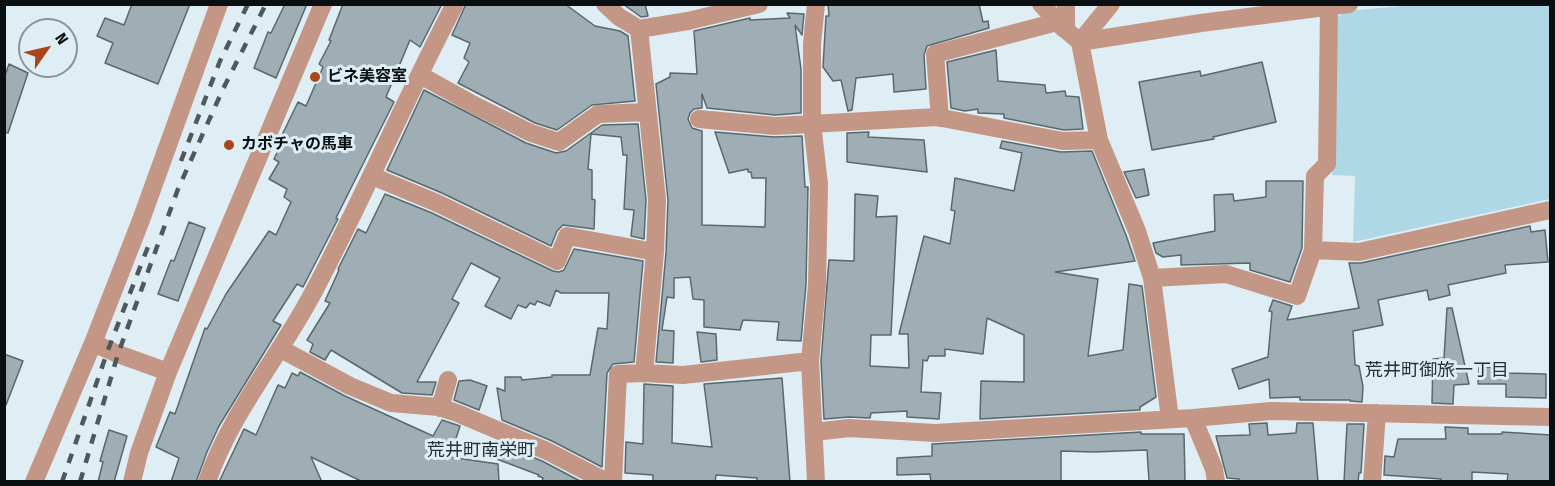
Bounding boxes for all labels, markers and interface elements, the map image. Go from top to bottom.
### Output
north arrow [18,18,78,78]
text: N [51,29,72,48]
place label: ビネ美容室 [327,67,407,87]
marker: ビネ美容室 [308,70,322,84]
place label: カボチャの馬車 [241,135,353,155]
marker: カボチャの馬車 [222,138,236,152]
district label: 荒井町御旅一丁目 [1365,360,1509,382]
district label: 荒井町南栄町 [427,440,535,462]

